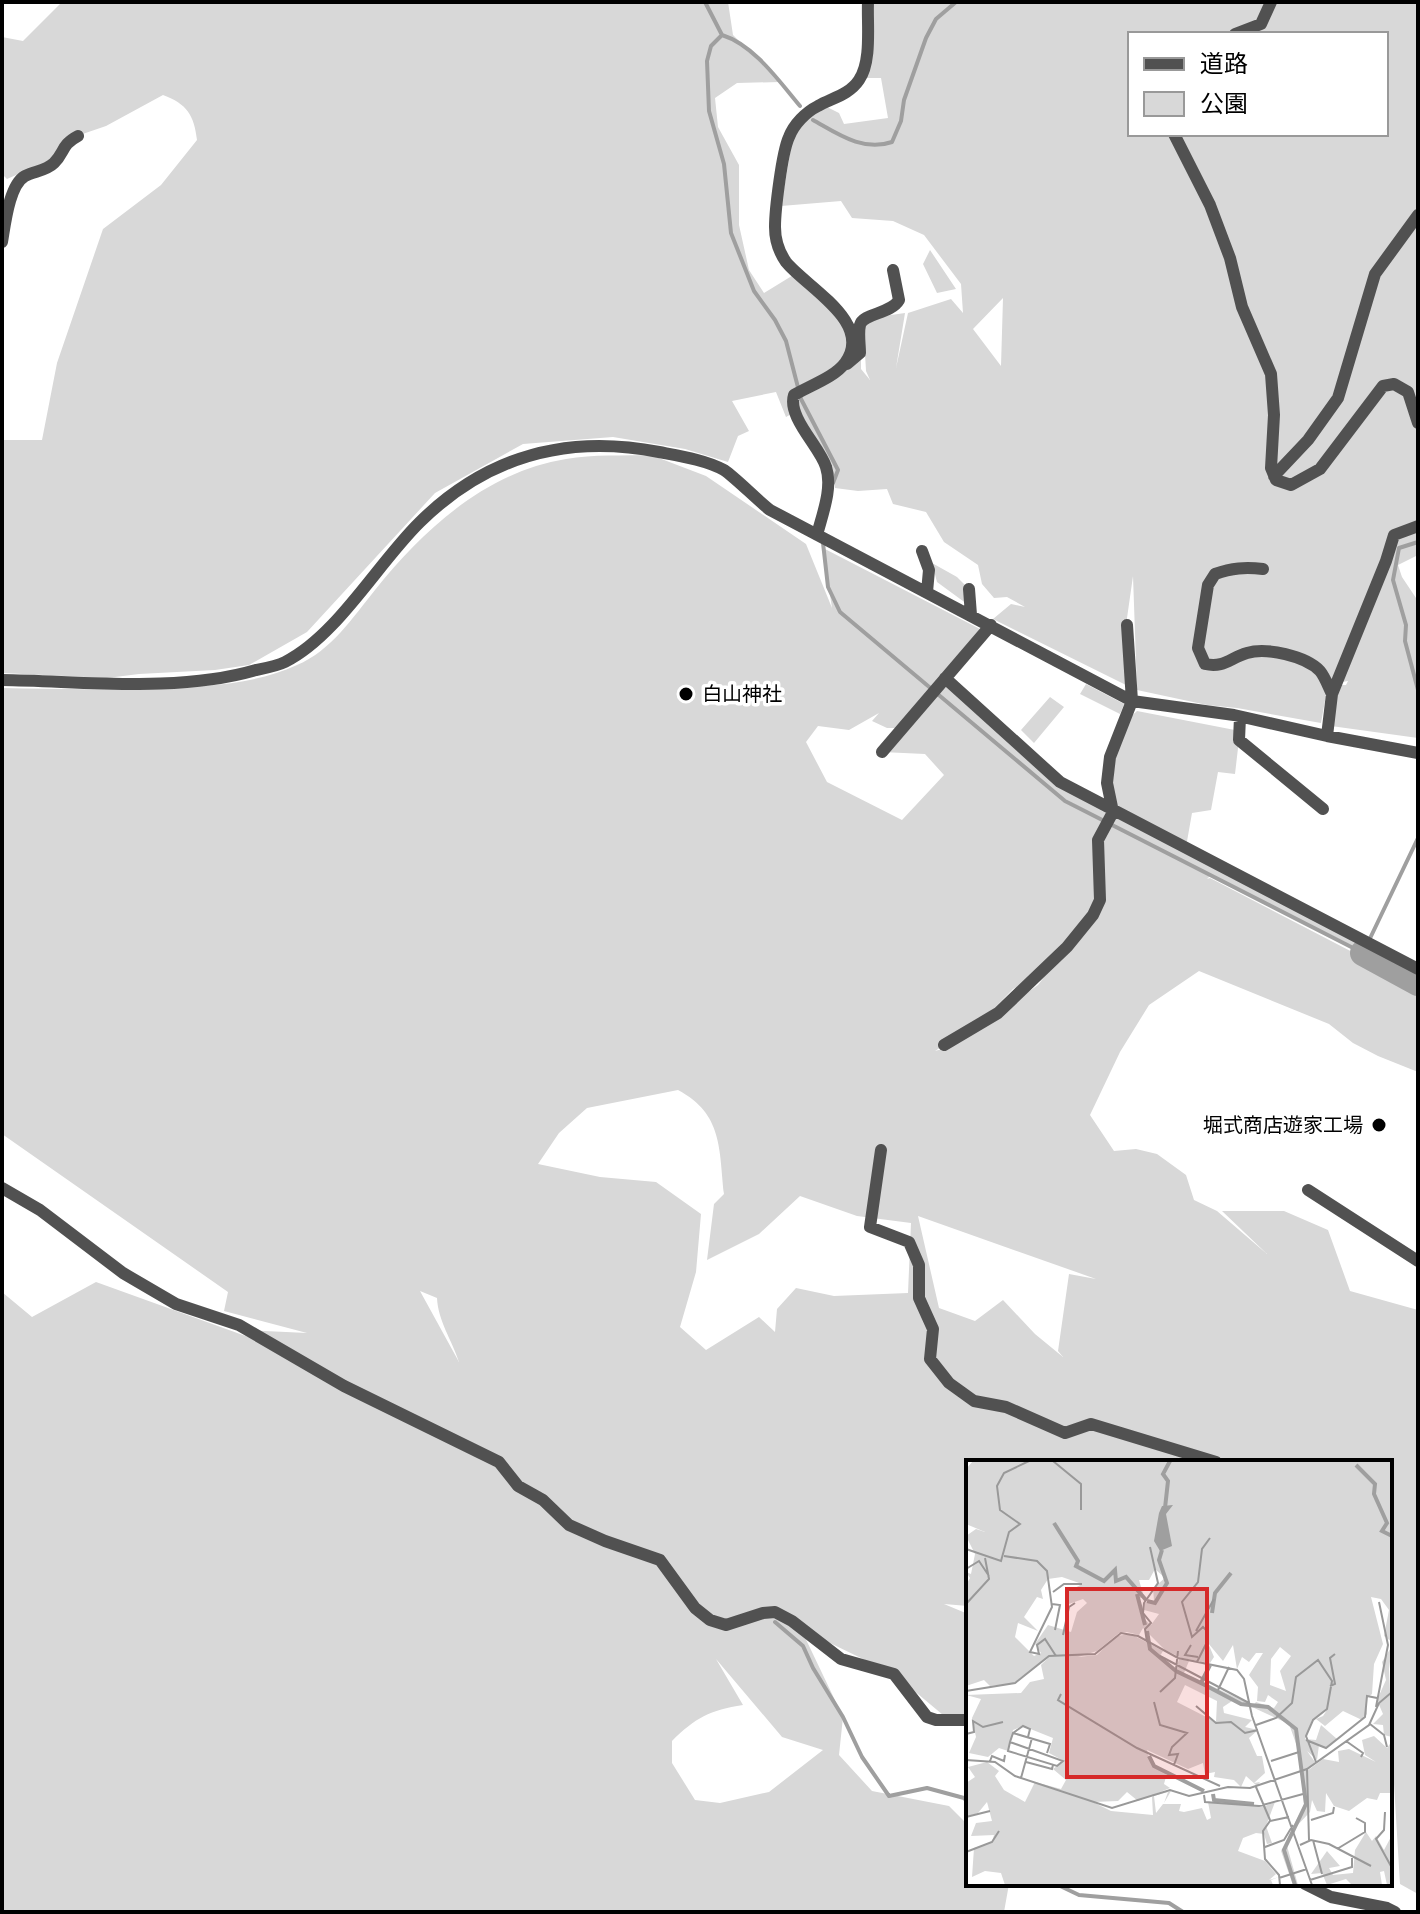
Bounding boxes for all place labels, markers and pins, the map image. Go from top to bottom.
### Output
place label: 白山神社 [702,682,782,706]
marker: 白山神社 [677,685,695,703]
place label: 堀式商店遊家工場 [1203,1113,1363,1137]
marker: 堀式商店遊家工場 [1370,1116,1388,1134]

